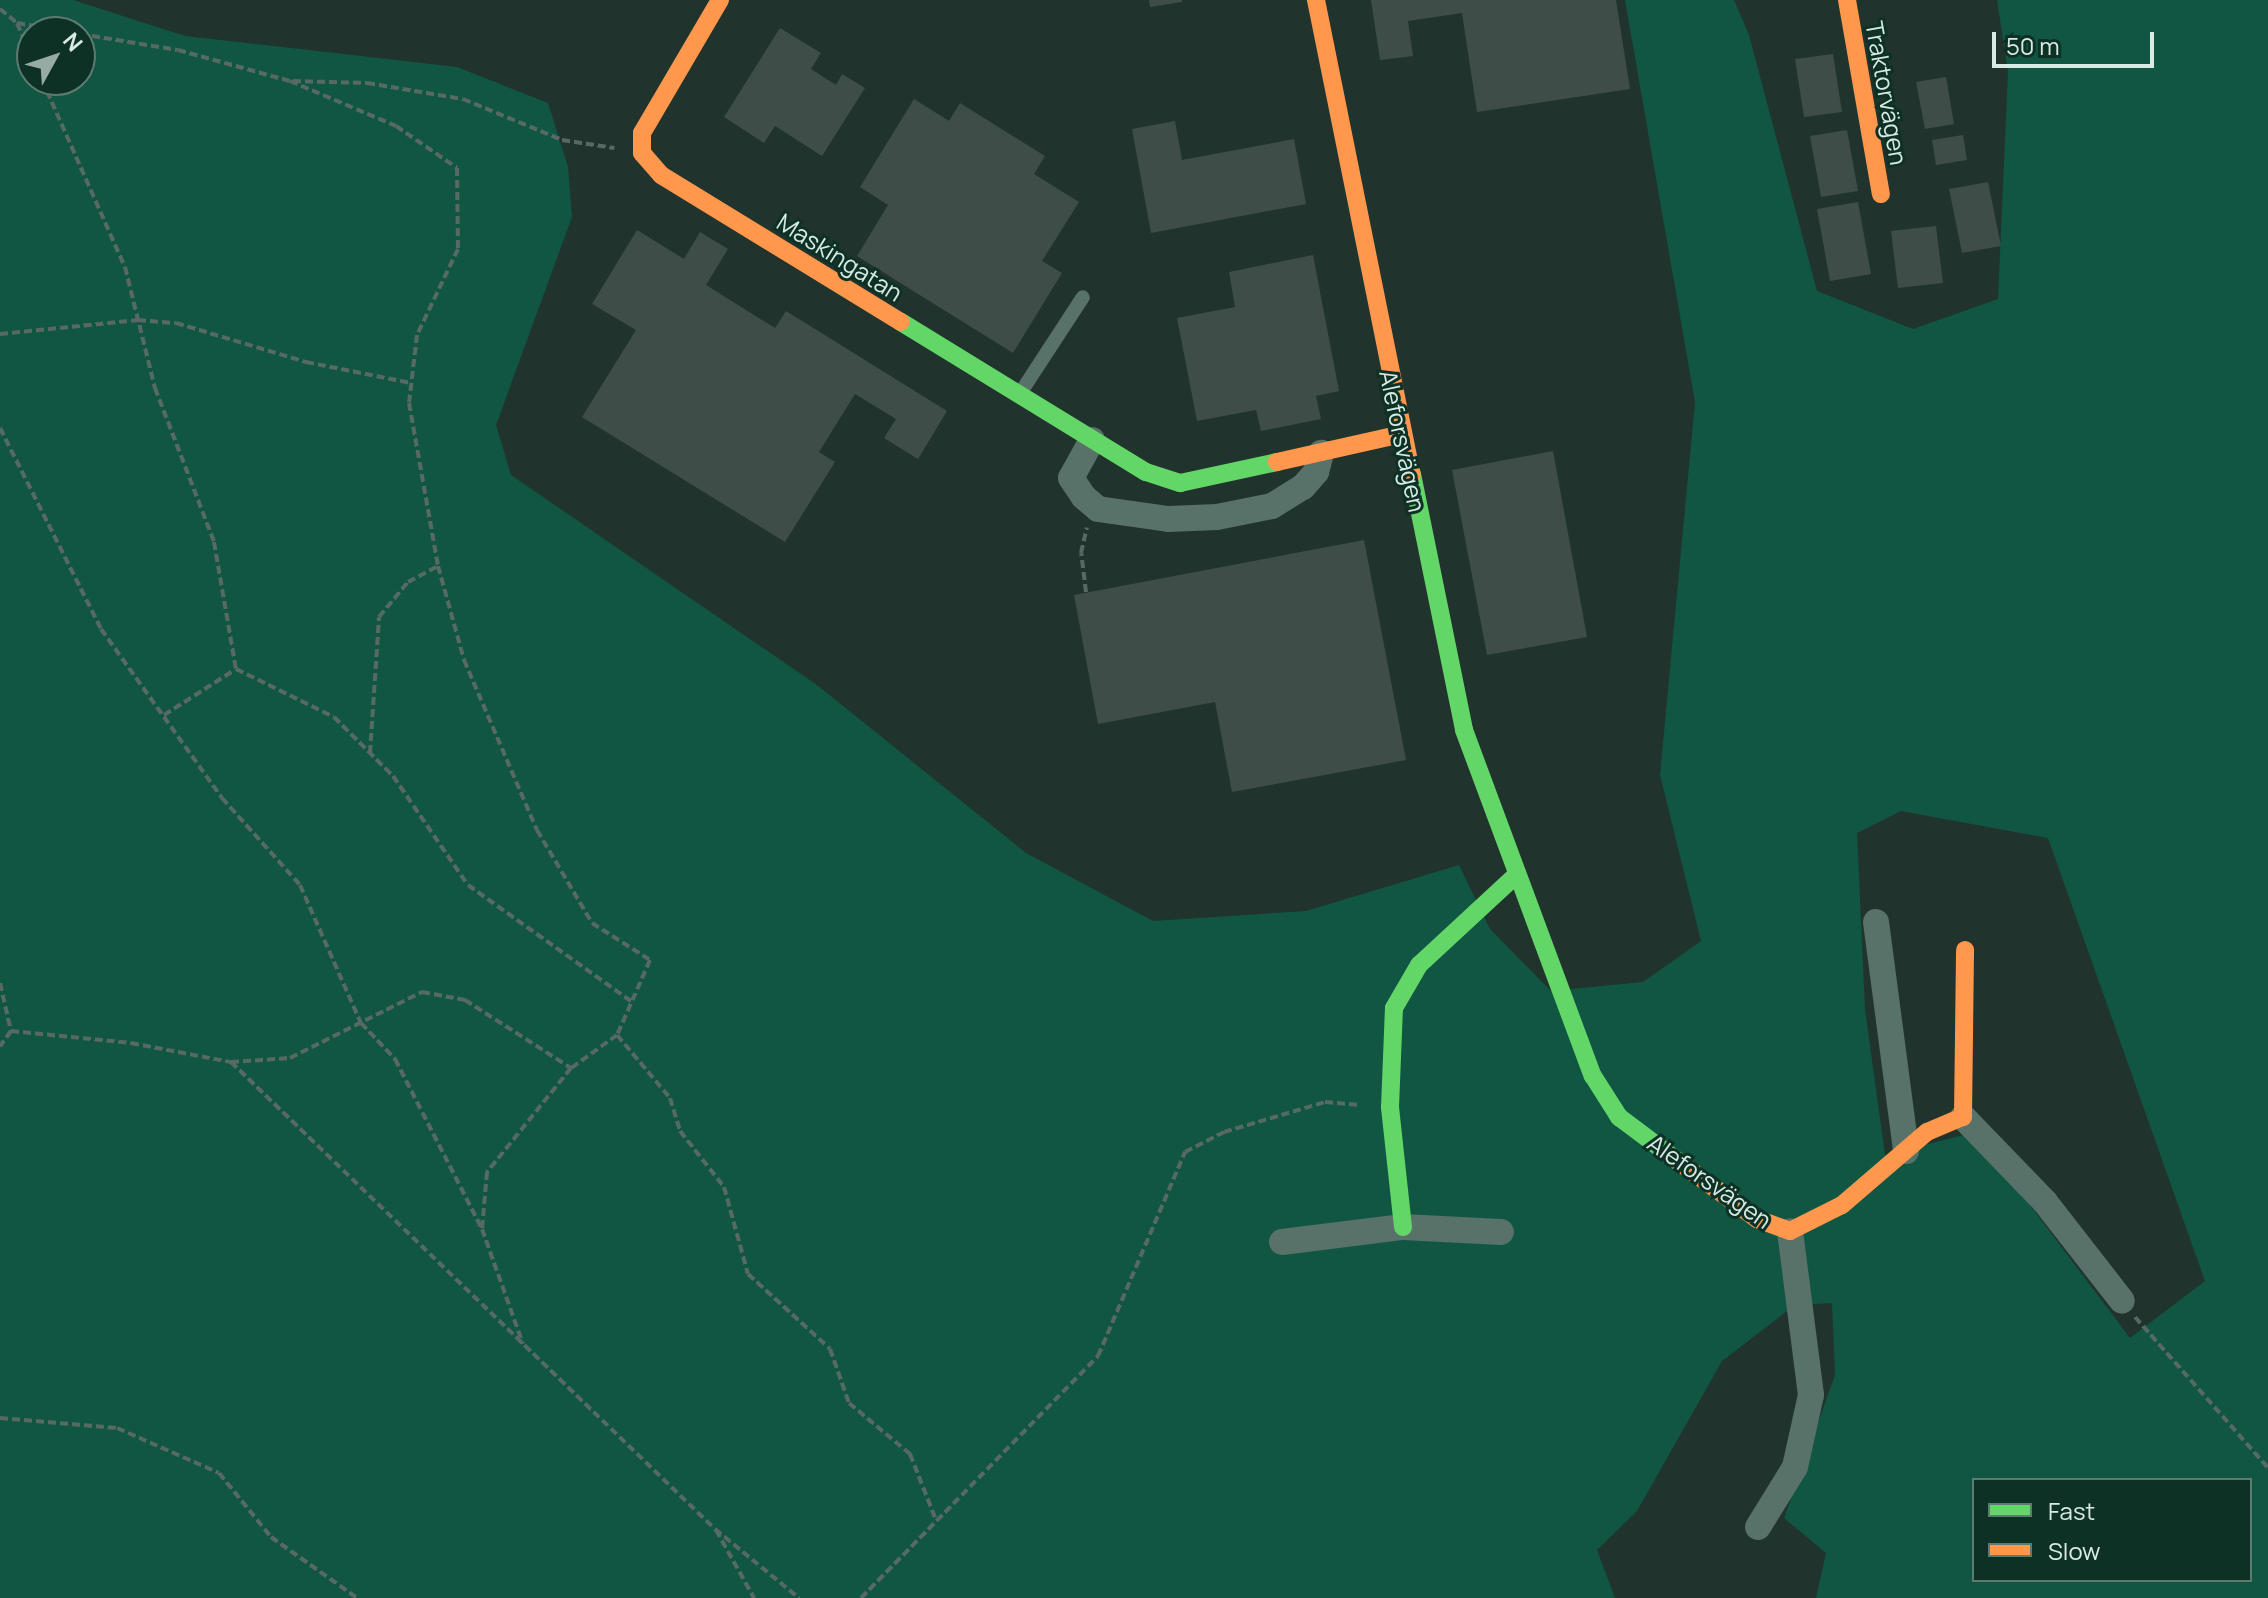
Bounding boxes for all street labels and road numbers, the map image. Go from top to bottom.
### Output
street label: Traktorvägen [1860,19,1914,167]
street label: Maskingatan [772,207,908,307]
street label: Aleforsvägen [1374,367,1432,515]
street label: Aleforsvägen [1643,1128,1777,1234]

